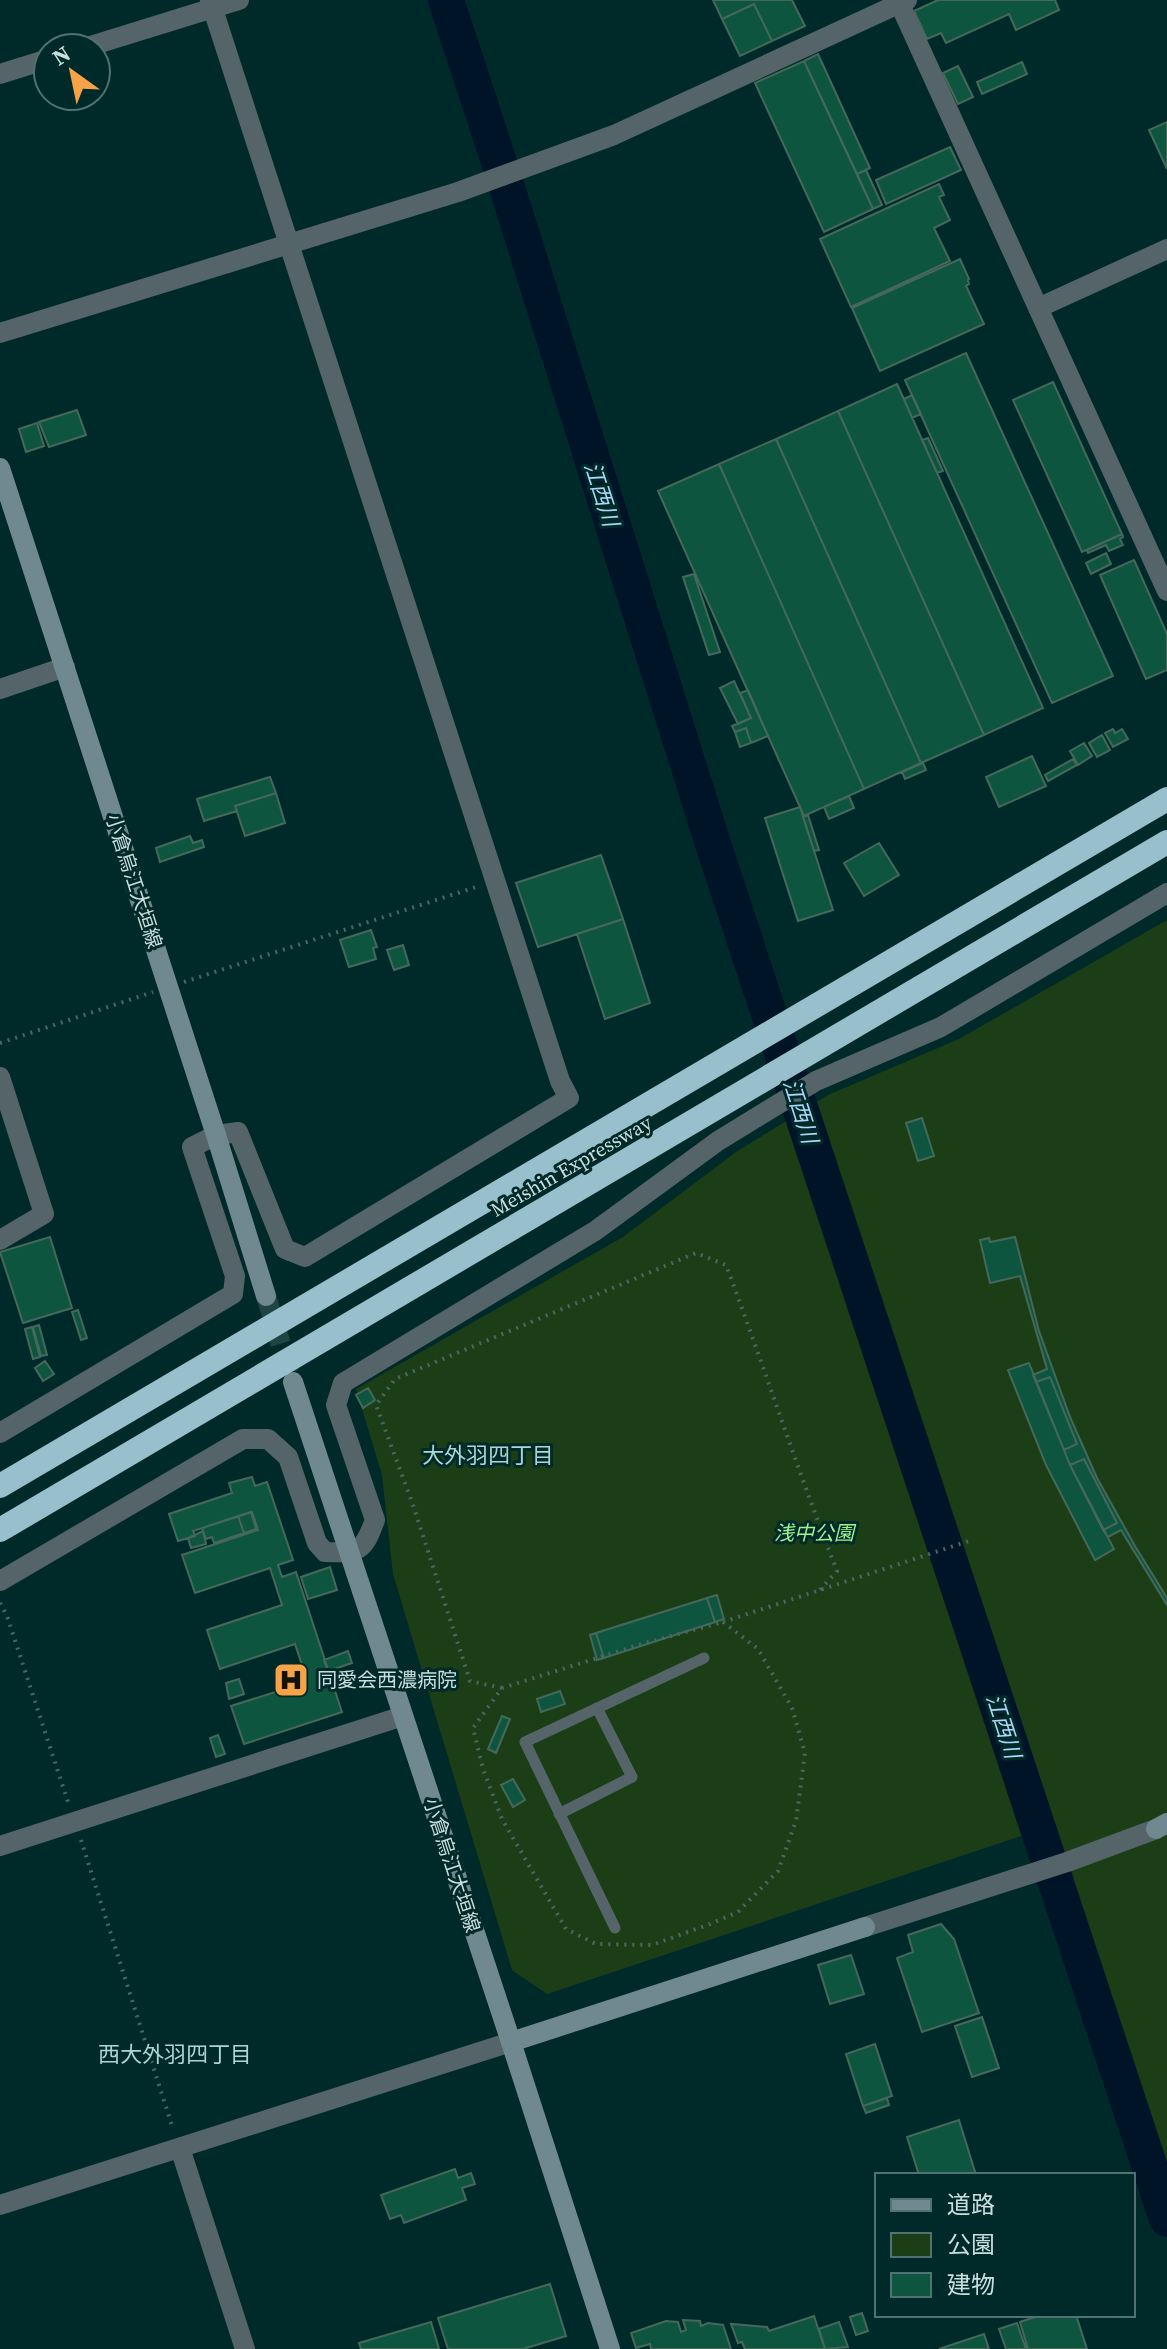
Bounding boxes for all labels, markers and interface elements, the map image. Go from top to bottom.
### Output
north arrow [32,32,112,112]
text: N [46,38,76,72]
water label: 江西川 [578,458,627,532]
street label: 小倉烏江大垣線 [99,810,169,952]
water label: 江西川 [777,1075,826,1149]
street label: Meishin Expressway [485,1108,657,1224]
district label: 大外羽四丁目 [422,1440,554,1470]
park label: 浅中公園 [774,1519,857,1547]
hospital icon: 同愛会西濃病院 [272,1661,310,1699]
place label: 同愛会西濃病院 [317,1666,457,1694]
water label: 江西川 [980,1690,1029,1764]
street label: 小倉烏江大垣線 [417,1794,487,1936]
district label: 西大外羽四丁目 [98,2039,252,2069]
legend [875,2173,1135,2317]
text: 道路 [947,2188,995,2221]
text: 公園 [947,2228,995,2261]
text: 建物 [947,2268,995,2301]

